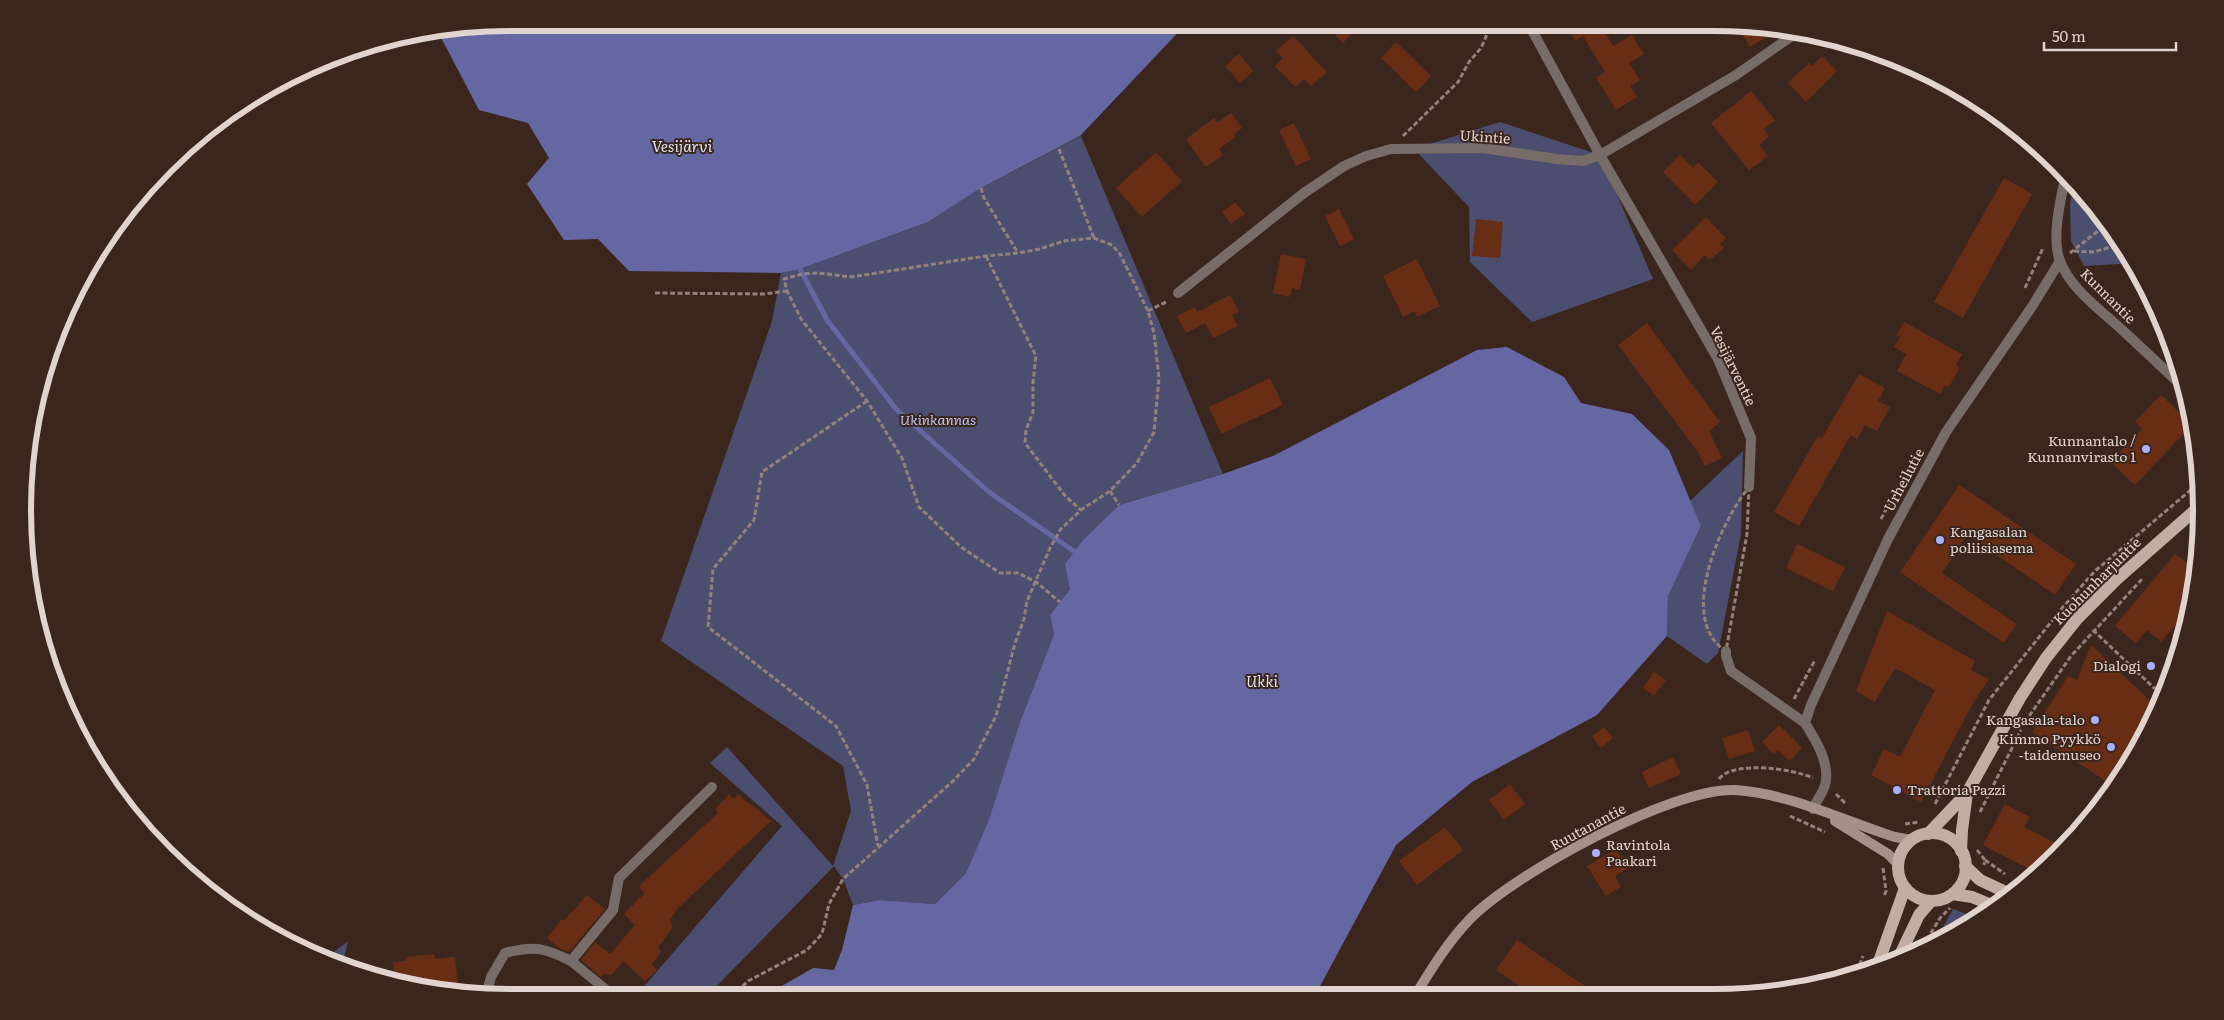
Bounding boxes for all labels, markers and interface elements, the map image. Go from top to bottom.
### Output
scale bar [2044,20,2176,52]
text: 50 m [2052,24,2086,47]
street label: Ukintie [1459,124,1511,148]
water label: Vesijärvi [652,134,713,157]
street label: Kunnantie [2077,263,2141,327]
street label: Vesijärventie [1706,322,1762,409]
park label: Ukinkannas [900,409,976,429]
place label: Kunnantalo / Kunnanvirasto 1 [2027,430,2136,466]
marker: Kunnantalo / Kunnanvirasto 1 [2140,443,2152,455]
street label: Urheilutie [1878,444,1928,515]
place label: Kangasalan poliisiasema [1950,521,2034,557]
street label: Kuohunharjuntie [2048,532,2145,629]
marker: Kangasalan poliisiasema [1934,534,1946,546]
place label: Dialogi [2093,655,2141,675]
marker: Dialogi [2145,660,2157,672]
water label: Ukki [1246,669,1278,692]
place label: Kangasala-talo [1986,709,2085,729]
marker: Kangasala-talo [2089,714,2101,726]
place label: Kimmo Pyykkö -taidemuseo [1999,728,2101,764]
marker: Kimmo Pyykkö -taidemuseo [2105,741,2117,753]
place label: Trattoria Pazzi [1907,779,2006,799]
marker: Trattoria Pazzi [1891,784,1903,796]
street label: Ruutanantie [1546,798,1629,854]
place label: Ravintola Paakari [1606,834,1671,870]
marker: Ravintola Paakari [1590,847,1602,859]

